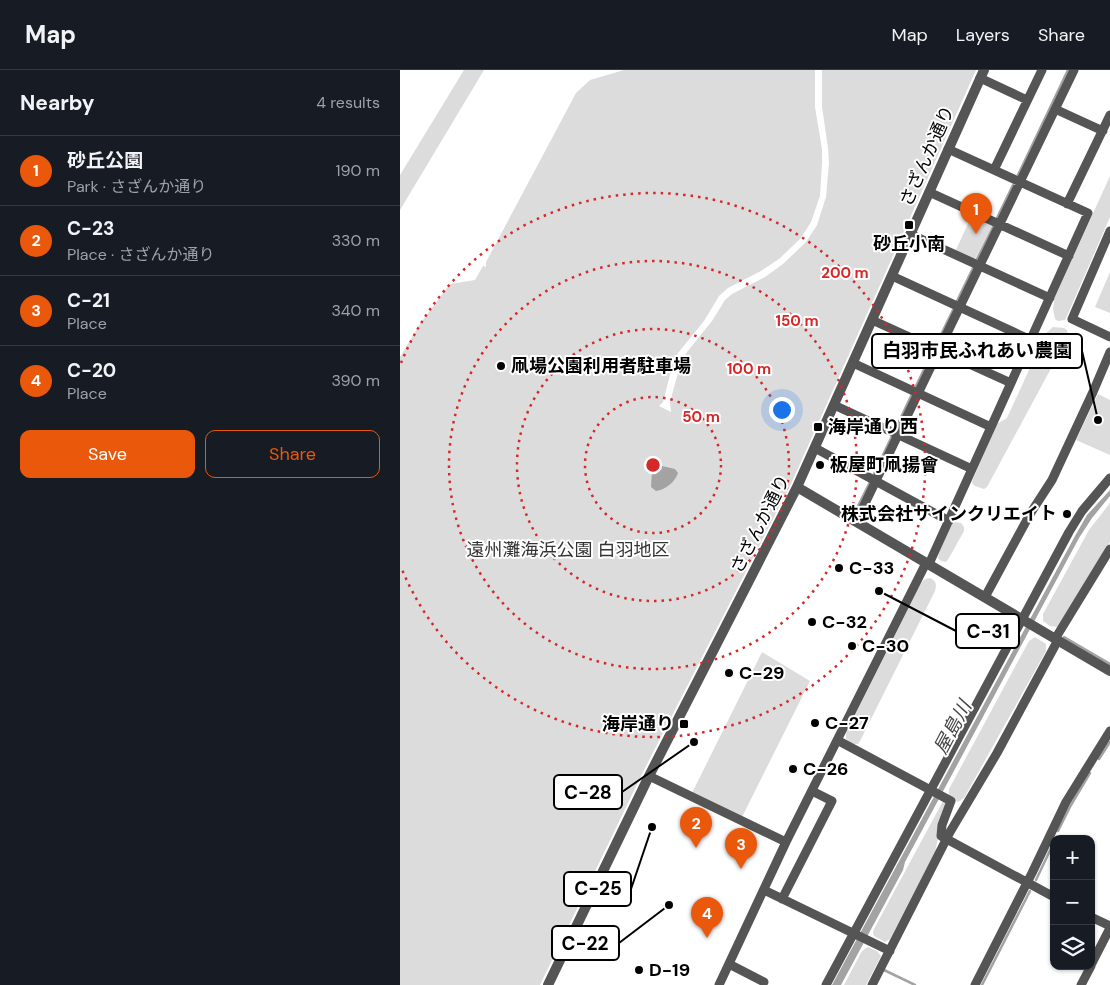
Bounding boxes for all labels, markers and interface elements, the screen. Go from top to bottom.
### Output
text: Map [25,19,76,50]
text: Map [892,23,928,47]
text: Layers [956,23,1010,47]
text: Share [1038,23,1085,47]
text: Nearby [20,89,94,117]
text: 4 results [316,92,380,113]
street label: さざんか通り [894,102,960,210]
text: 砂丘公園 [67,148,143,173]
text: 1 [33,160,39,181]
text: 190 m [336,160,380,181]
text: Park · さざんか通り [67,176,206,197]
pin: 1 [960,193,992,234]
text: C-23 [67,216,114,241]
marker: 砂丘小南 [903,219,915,231]
text: 2 [31,230,41,251]
text: 330 m [332,230,380,251]
place label: 砂丘小南 [873,232,945,256]
text: Place · さざんか通り [67,244,214,265]
text: 200 m [821,263,869,283]
text: C-21 [67,288,110,313]
text: 3 [31,300,41,321]
text: 340 m [331,300,380,321]
text: 150 m [776,311,819,331]
text: Place [67,313,107,334]
callout: 白羽市民ふれあい農園 [872,334,1082,368]
text: 白羽市民ふれあい農園 [882,338,1072,363]
place label: 凧場公園利用者駐車場 [511,354,691,378]
text: C-20 [67,358,116,383]
text: 100 m [727,359,771,379]
marker: 凧場公園利用者駐車場 [495,360,507,372]
text: 4 [31,370,41,391]
text: 390 m [332,370,380,391]
text: Place [67,383,107,404]
your location [769,397,795,423]
text: 50 m [682,407,720,427]
place label: 海岸通り西 [828,415,918,439]
marker: 海岸通り西 [812,421,824,433]
button: Save [20,430,195,478]
button: Share [205,430,380,478]
place label: 板屋町凧揚會 [830,453,938,477]
centre of rings [644,456,662,474]
marker: 板屋町凧揚會 [814,459,826,471]
street label: さざんか通り [725,470,795,578]
place label: 株式会社サインクリエイト [841,502,1057,526]
marker: 株式会社サインクリエイト [1061,508,1073,520]
park label: 遠州灘海浜公園 白羽地区 [467,538,669,562]
place label: C-33 [849,556,894,580]
marker: C-33 [833,562,845,574]
place label: C-32 [822,610,867,634]
callout: C-31 [956,614,1019,648]
marker: C-32 [806,616,818,628]
text: C-31 [966,619,1010,644]
place label: C-30 [862,634,909,658]
marker: C-30 [846,640,858,652]
place label: C-29 [739,661,784,685]
marker: C-29 [723,667,735,679]
water label: 屋島川 [928,694,978,758]
place label: C-27 [825,711,869,735]
place label: 海岸通り [602,712,674,736]
marker: C-27 [809,717,821,729]
marker: 海岸通り [678,718,690,730]
place label: C-26 [803,757,848,781]
marker: C-26 [787,763,799,775]
callout: C-28 [554,775,622,809]
text: C-28 [564,780,612,805]
pin: 2 [680,807,712,848]
pin: 3 [725,828,757,869]
map controls [1050,835,1095,970]
button: + [1050,835,1095,880]
callout: C-25 [564,872,631,906]
text: C-25 [574,876,622,901]
button: − [1050,880,1095,925]
pin: 4 [691,897,723,938]
button: layers [1050,925,1095,970]
callout: C-22 [552,926,619,960]
text: C-22 [562,931,608,956]
place label: D-19 [649,958,690,982]
marker: D-19 [633,964,645,976]

